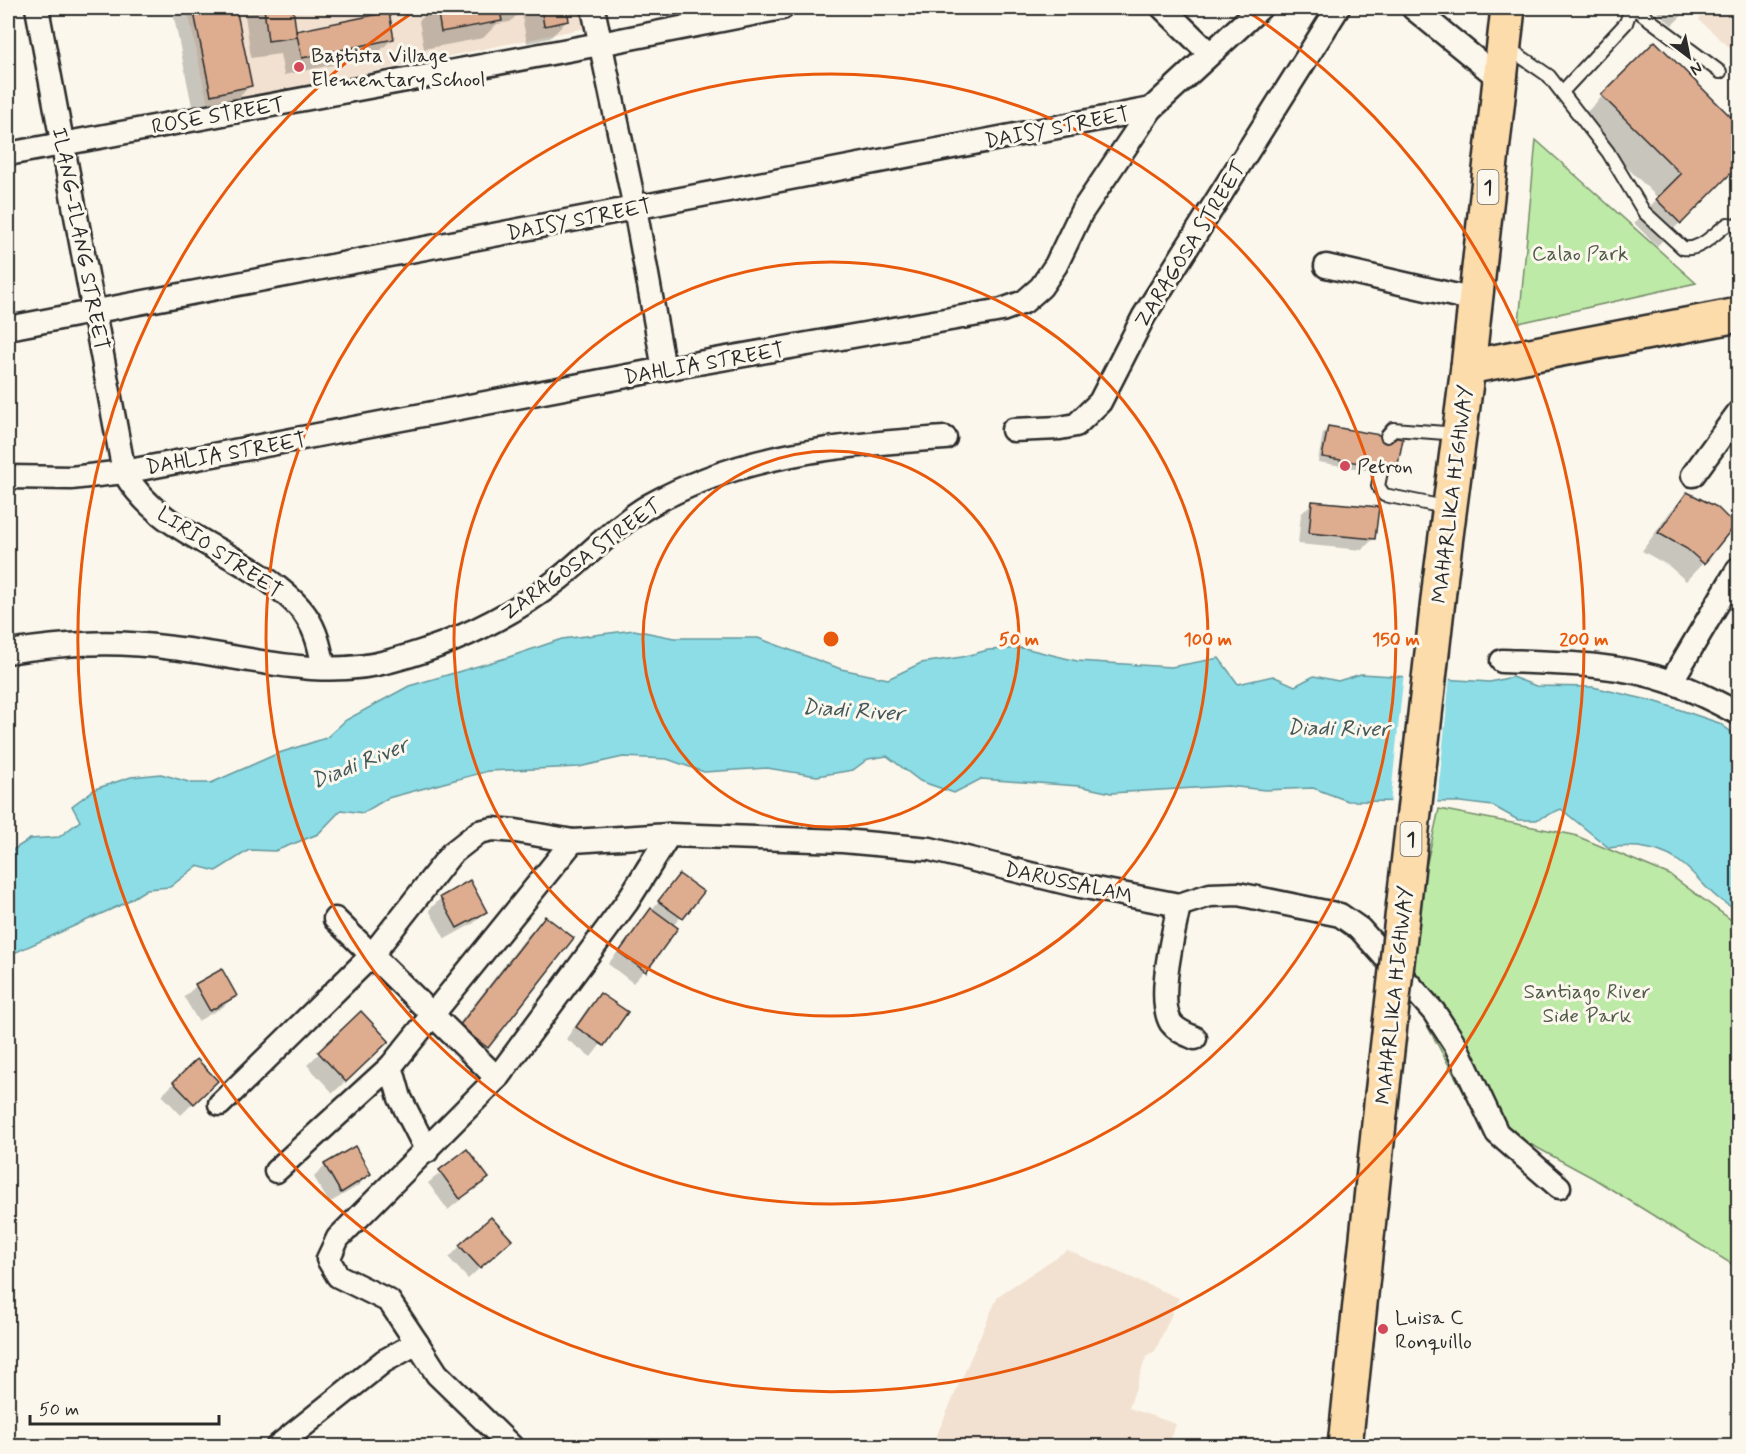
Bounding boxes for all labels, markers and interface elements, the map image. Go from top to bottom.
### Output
north arrow [1659,27,1719,87]
place label: Baptista Village Elementary School [311,42,486,94]
text: N [1686,57,1706,80]
marker: Baptista Village Elementary School [292,60,306,74]
street label: ROSE STREET [150,91,287,141]
street label: DAISY STREET [982,100,1132,156]
street label: ILANG-ILANG STREET [45,125,115,353]
street label: ZARAGOSA STREET [1128,155,1254,333]
road number: 1 [1478,170,1498,204]
street label: DAISY STREET [504,192,654,248]
park label: Calao Park [1532,240,1628,268]
street label: DAHLIA STREET [622,336,787,392]
street label: MAHARLIKA HIGHWAY [1426,383,1480,605]
street label: DAHLIA STREET [144,426,309,482]
place label: Petron [1357,453,1413,481]
marker: Petron [1338,459,1352,473]
street label: ZARAGOSA STREET [496,492,668,627]
street label: LIRIO STREET [151,501,288,605]
text: 50 m [999,628,1039,652]
text: 100 m [1184,628,1232,652]
text: 150 m [1372,628,1420,652]
text: 200 m [1559,628,1609,652]
centre of rings [821,629,841,649]
water label: Diadi River [801,693,908,729]
water label: Diadi River [1287,714,1392,744]
water label: Diadi River [307,731,415,796]
road number: 1 [1400,822,1422,856]
street label: DARUSSALAM [1002,856,1136,910]
street label: MAHARLIKA HIGHWAY [1370,884,1420,1106]
park label: Santiago River Side Park [1523,978,1651,1030]
place label: Luisa C Ronquillo [1395,1304,1472,1356]
marker: Luisa C Ronquillo [1376,1322,1390,1336]
scale bar [30,1388,219,1426]
text: 50 m [39,1398,79,1422]

